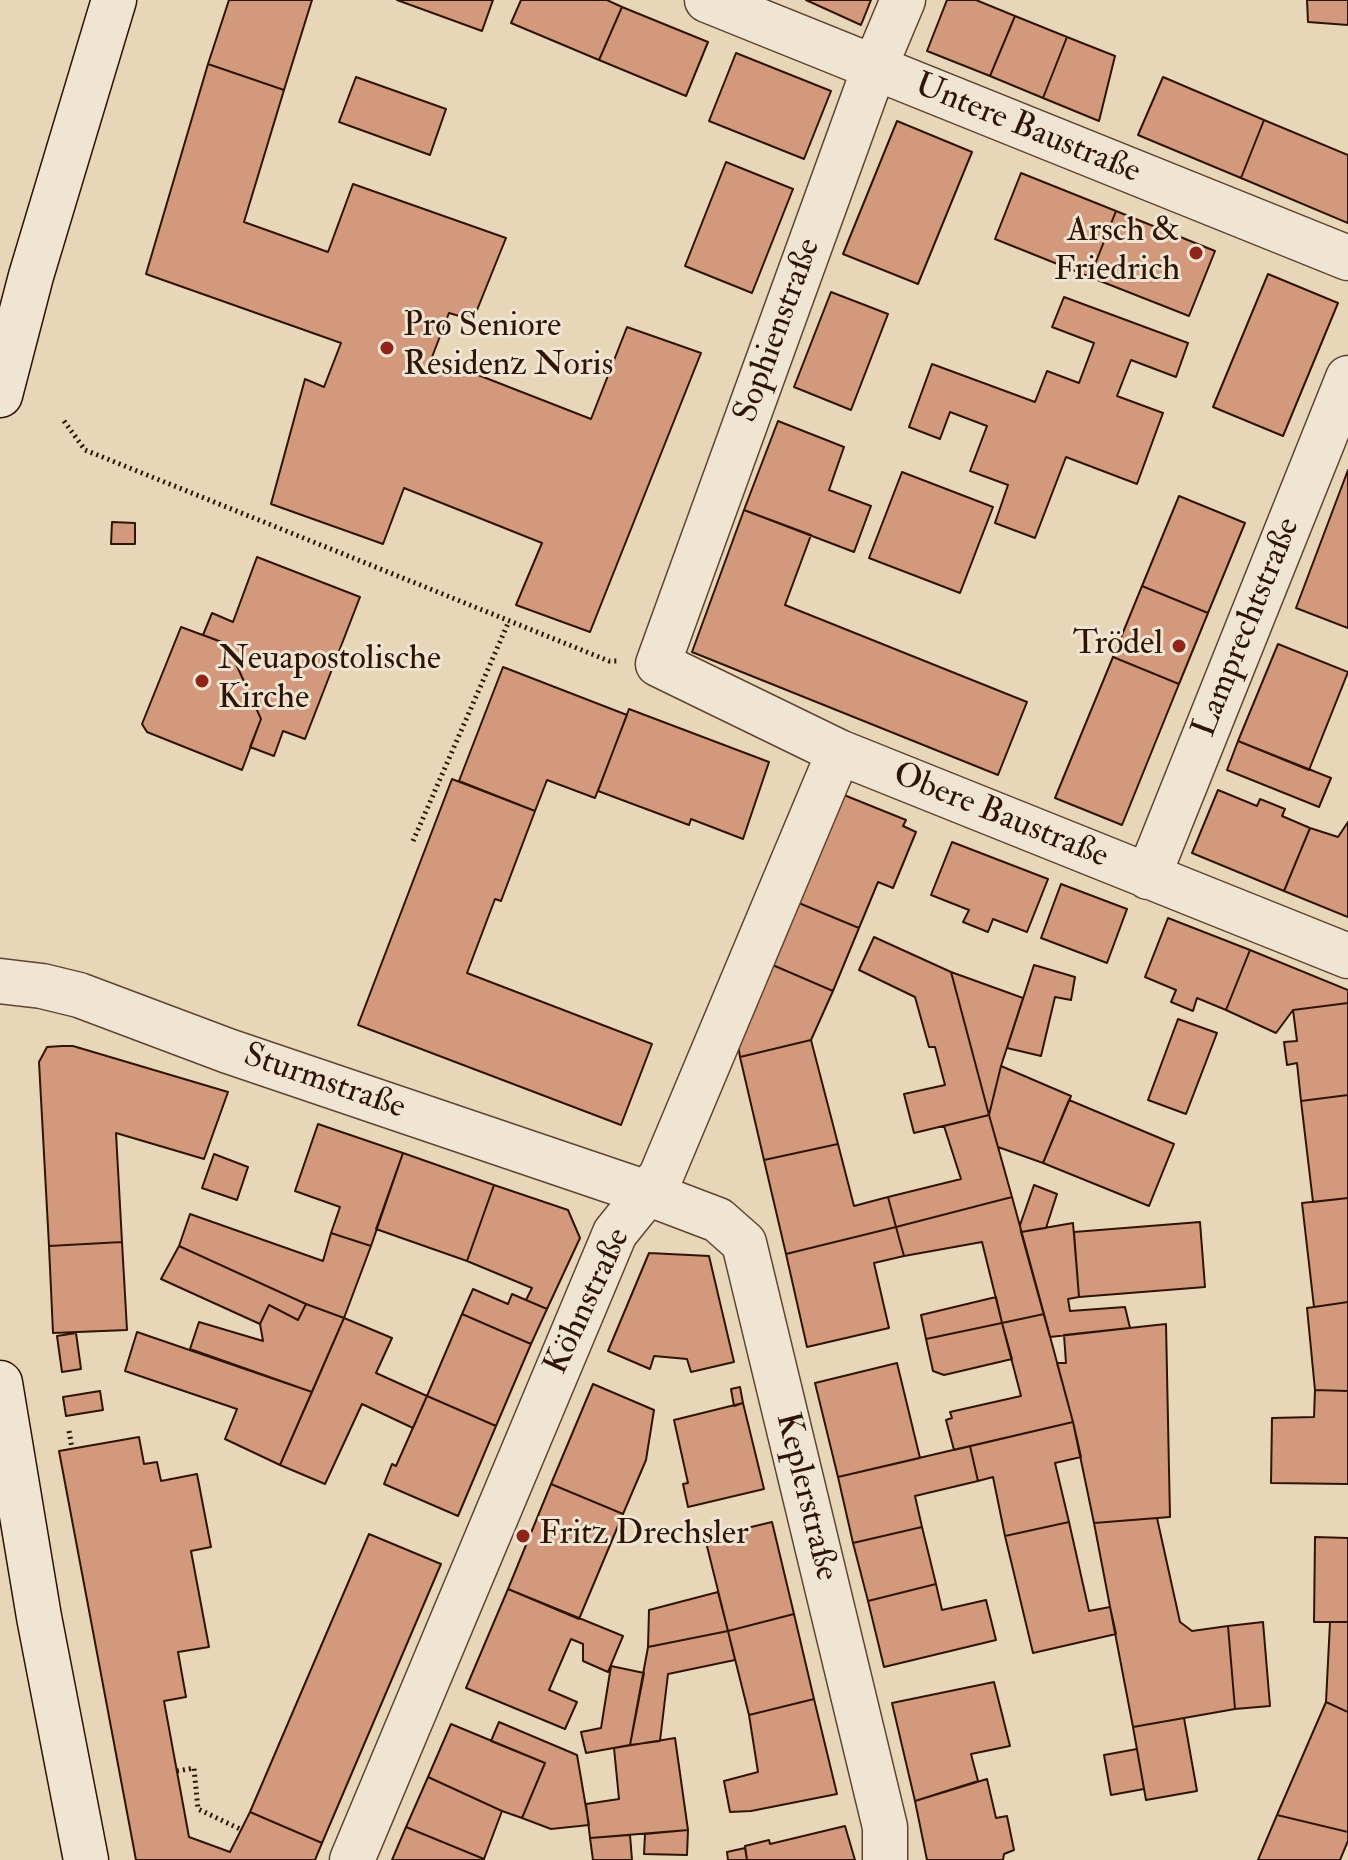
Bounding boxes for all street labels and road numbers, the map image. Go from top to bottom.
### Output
street label: Untere Baustraße [908,66,1146,194]
street label: Sophienstraße [727,234,831,428]
street label: Lamprechtstraße [1185,512,1311,744]
street label: Obere Baustraße [887,755,1113,879]
street label: Sturmstraße [238,1036,410,1130]
street label: Köhnstraße [537,1222,641,1382]
street label: Keplerstraße [764,1409,846,1585]

